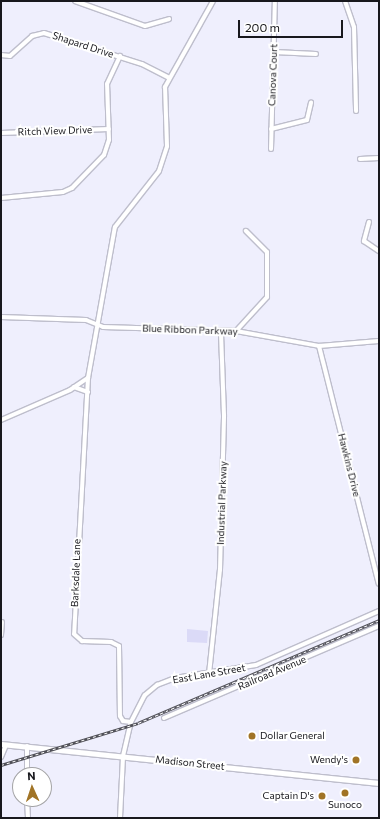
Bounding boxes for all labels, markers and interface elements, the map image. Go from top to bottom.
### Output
scale bar [240,12,345,38]
text: 200 m [245,20,280,34]
street label: Shapard Drive [51,29,115,61]
street label: Canova Court [266,44,280,106]
street label: Ritch View Drive [18,124,92,138]
street label: Blue Ribbon Parkway [142,322,238,338]
street label: Hawkins Drive [335,432,363,498]
street label: Industrial Parkway [215,461,229,545]
street label: Barksdale Lane [69,539,83,607]
street label: Railroad Avenue [236,653,308,693]
street label: East Lane Street [172,662,246,686]
place label: Dollar General [260,730,325,742]
marker: Dollar General [247,731,257,741]
street label: Madison Street [155,753,225,773]
place label: Wendy's [310,754,348,766]
marker: Wendy's [351,755,361,765]
north arrow [12,767,52,807]
text: N [27,769,36,782]
marker: Sunoco [340,788,350,798]
place label: Captain D's [263,790,314,802]
marker: Captain D's [317,791,327,801]
place label: Sunoco [328,799,362,811]

